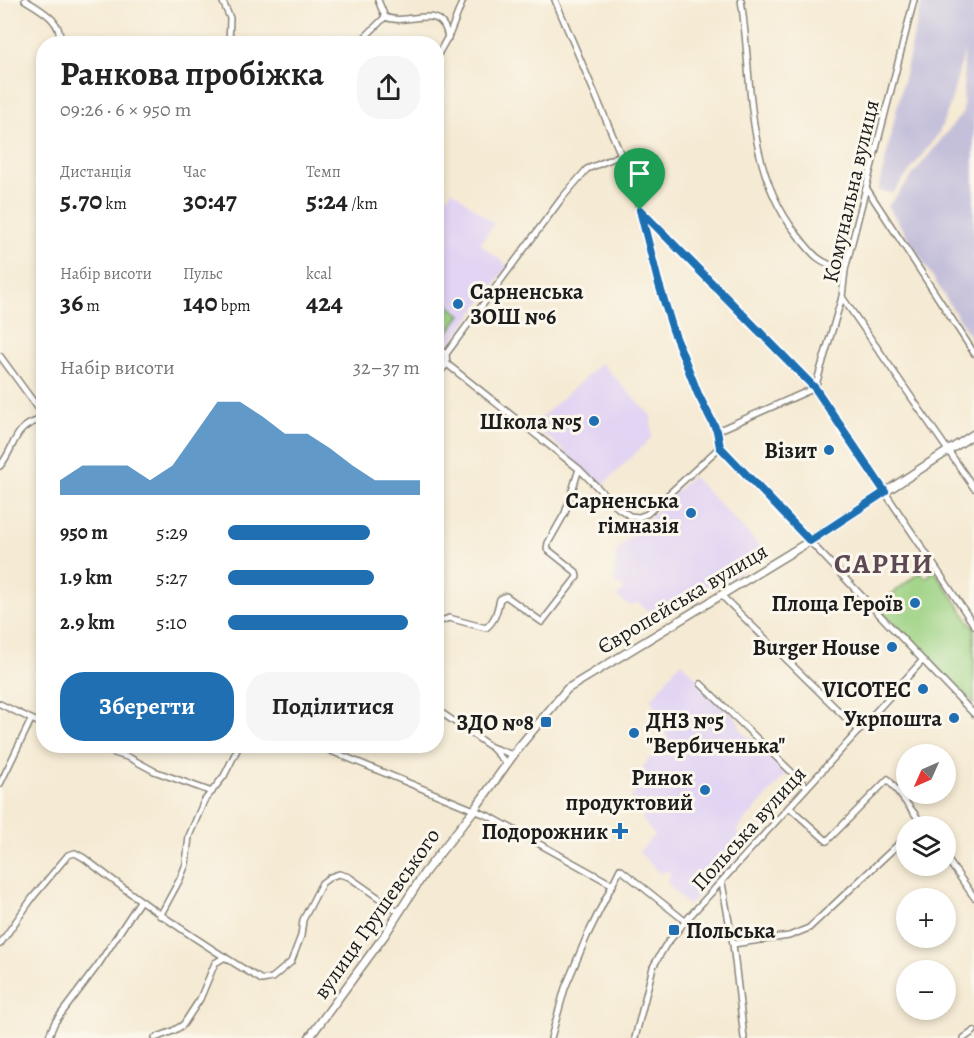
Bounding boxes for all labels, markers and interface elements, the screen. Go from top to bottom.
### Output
text: Ранкова пробіжка [60,51,324,96]
button: share [357,56,420,119]
text: 09:26 · 6 × 950 m [60,96,191,123]
street label: Комунальна вулиця [815,97,887,286]
pin [614,148,665,210]
icon: arrive [623,157,656,190]
text: Дистанція [60,161,131,183]
text: Час [183,161,207,183]
text: Темп [306,161,341,183]
text: 5.70 [60,183,102,218]
text: 30:47 [183,183,237,218]
text: 5:24 [306,183,348,218]
text: km [102,193,127,215]
text: /km [348,193,378,215]
text: Набір висоти [60,263,152,285]
text: Пульс [183,263,223,285]
text: kcal [306,263,332,285]
place label: Сарненська ЗОШ №6 [470,277,584,332]
text: 36 [60,285,83,320]
text: 140 [183,285,218,320]
text: 424 [306,285,343,320]
text: m [83,295,100,317]
text: bpm [218,295,251,317]
marker: Сарненська ЗОШ №6 [451,297,465,311]
text: Набір висоти [60,354,175,381]
text: 32–37 m [353,354,420,381]
place label: Школа №5 [479,407,582,437]
marker: Школа №5 [587,414,601,428]
place label: Візит [764,436,817,466]
marker: Візит [822,443,836,457]
place label: Сарненська гімназія [566,486,680,541]
marker: Сарненська гімназія [684,506,698,520]
text: 950 m [60,519,108,546]
text: 5:29 [156,519,188,546]
street label: Європейська вулиця [592,536,773,662]
district label: САРНИ [834,545,934,583]
text: 1.9 km [60,564,113,591]
text: 5:27 [156,564,187,591]
place label: Площа Героїв [771,589,903,619]
marker: Площа Героїв [908,596,922,610]
text: 2.9 km [60,609,115,636]
text: 5:10 [156,609,187,636]
place label: Burger House [752,633,880,663]
marker: Burger House [885,640,899,654]
button: Зберегти [60,672,234,741]
button: Поділитися [246,672,420,741]
place label: VICOTEC [821,675,911,705]
marker: VICOTEC [916,682,930,696]
place label: Укрпошта [844,704,943,734]
place label: ДНЗ №5 "Вербиченька" [646,706,785,761]
place label: ЗДО №8 [456,708,534,738]
marker: Укрпошта [947,711,961,725]
marker: ЗДО №8 [539,715,553,729]
marker: ДНЗ №5 "Вербиченька" [627,726,641,740]
north arrow [896,744,956,804]
map controls [896,744,956,1020]
street label: Польська вулиця [685,760,813,898]
place label: Ринок продуктовий [566,763,693,818]
marker: Ринок продуктовий [698,783,712,797]
button: layers [896,816,956,876]
place label: Подорожник [481,817,608,847]
street label: вулиця Грушевського [306,822,447,1005]
marker: Подорожник [613,824,627,838]
button: + [896,888,956,948]
place label: Польська [686,916,776,946]
marker: Польська [667,923,681,937]
button: − [896,960,956,1020]

